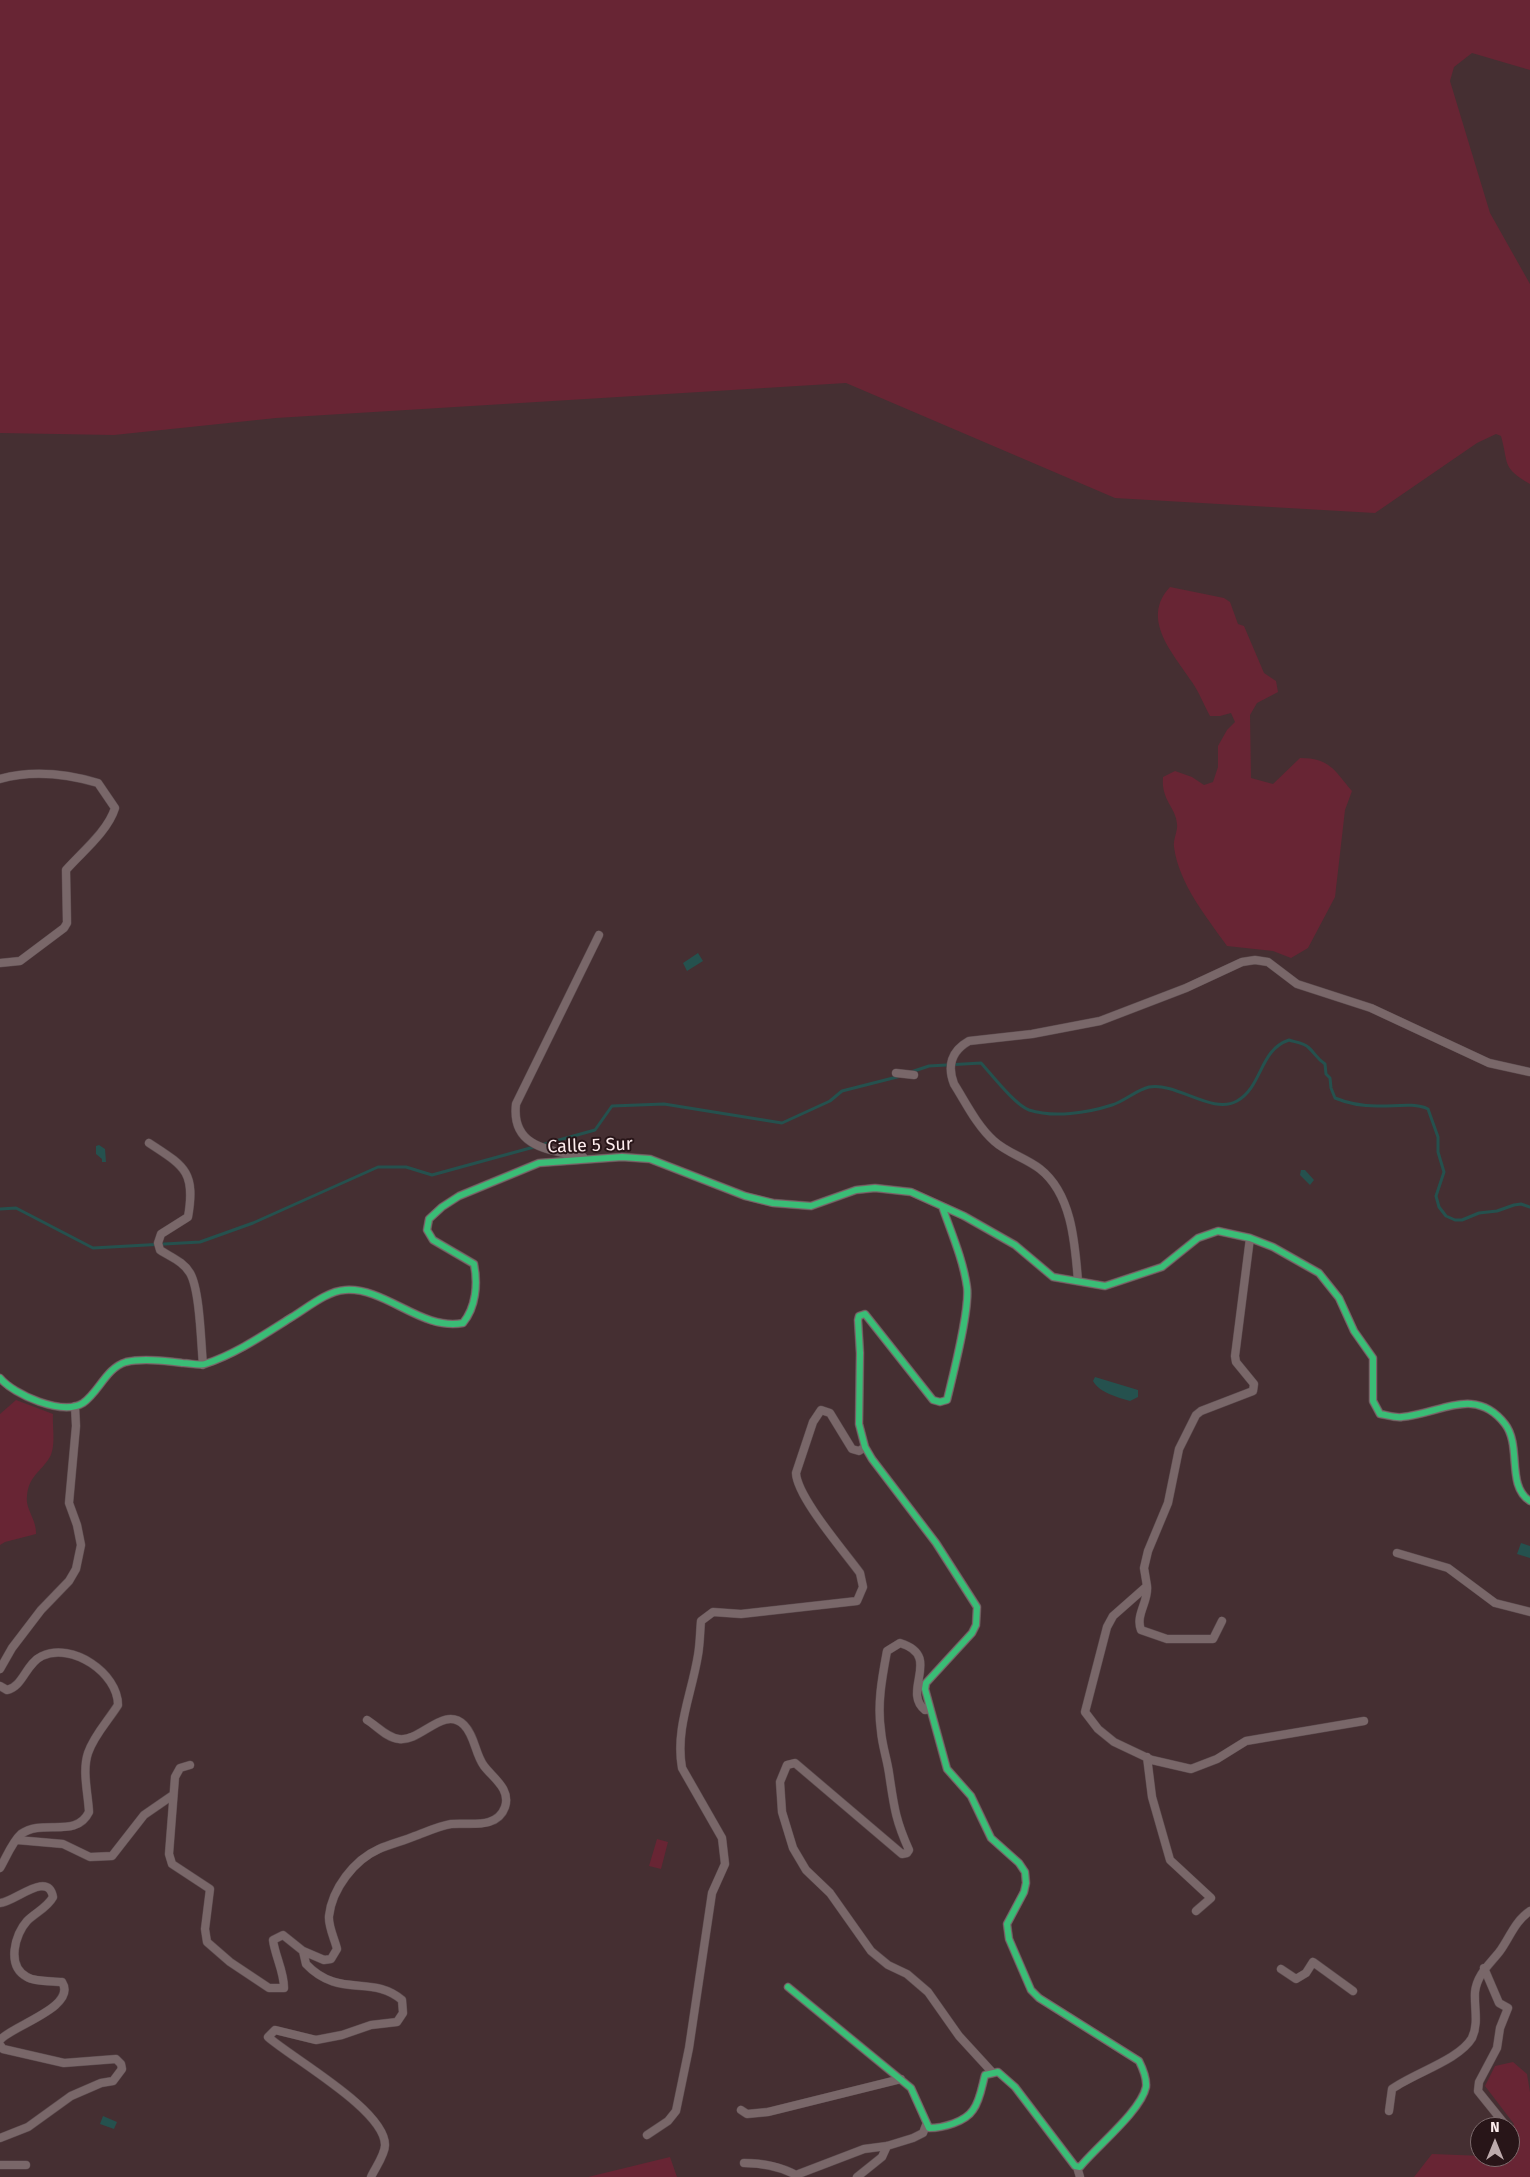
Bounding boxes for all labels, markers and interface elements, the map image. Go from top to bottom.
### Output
street label: Calle 5 Sur [547,1134,633,1158]
north arrow [1470,2117,1520,2167]
text: N [1490,2119,1500,2136]

